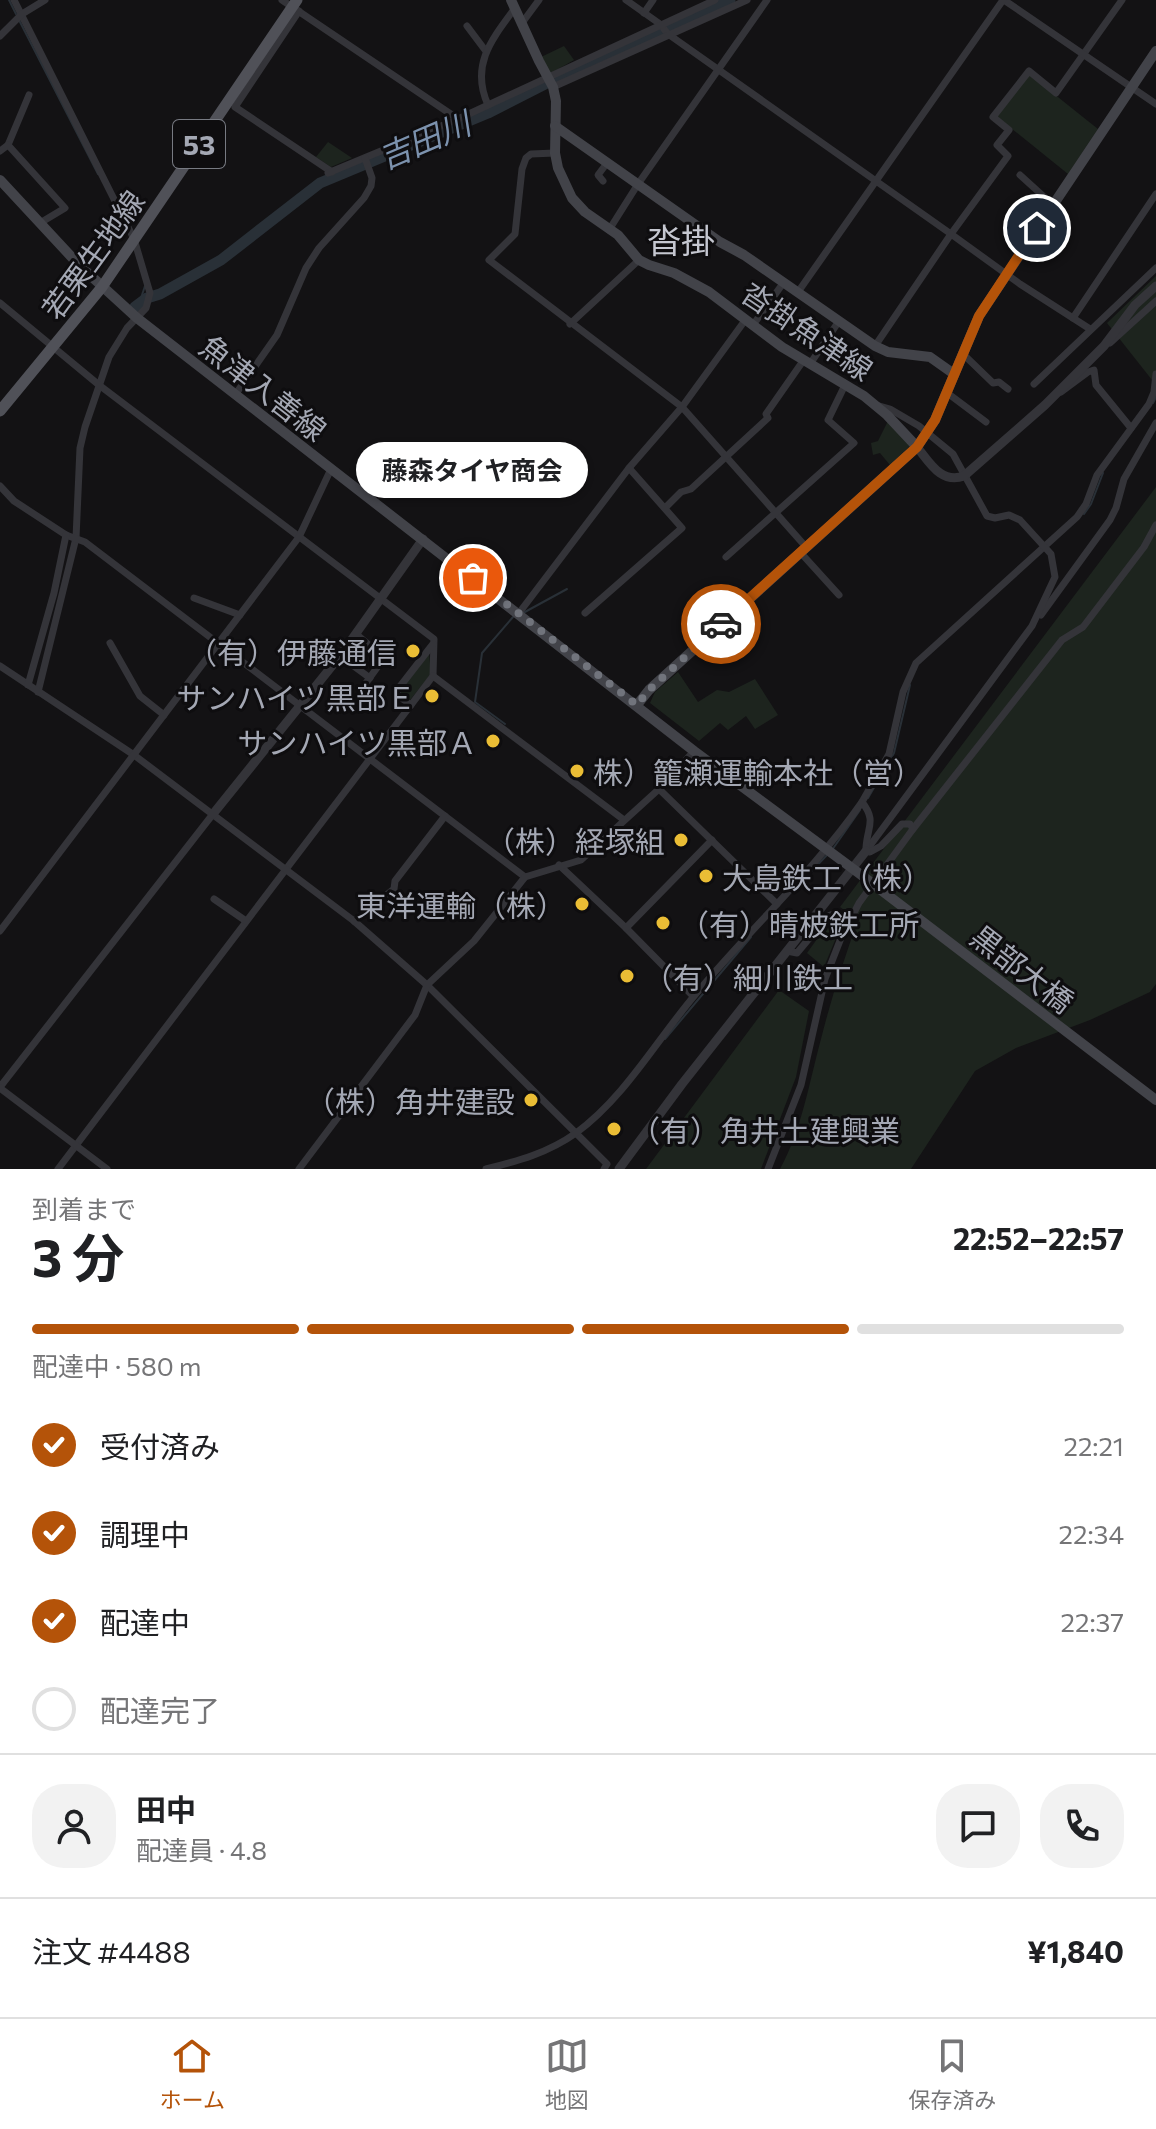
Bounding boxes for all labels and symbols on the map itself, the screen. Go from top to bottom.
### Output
water label: 吉田川 [372,101,479,176]
road number: 53 [173,120,225,168]
street label: 若栗生地線 [33,182,151,326]
pin [1003,194,1071,262]
district label: 沓掛 [647,218,715,260]
street label: 沓掛魚津線 [735,273,881,387]
street label: 魚津入善線 [194,326,334,448]
callout: 藤森タイヤ商会 [357,442,589,498]
pin [439,544,507,612]
courier [681,584,761,664]
place label: （有）伊藤通信 [187,633,397,670]
marker: （有）伊藤通信 [404,642,422,660]
place label: サンハイツ黒部Ｅ [177,678,416,715]
marker: サンハイツ黒部Ｅ [423,687,441,705]
place label: サンハイツ黒部Ａ [238,723,477,760]
marker: サンハイツ黒部Ａ [484,732,502,750]
place label: 株）籠瀬運輸本社（営） [593,753,923,790]
marker: 株）籠瀬運輸本社（営） [568,762,586,780]
place label: （株）経塚組 [485,822,665,859]
marker: （株）経塚組 [672,831,690,849]
place label: 大島鉄工（株） [722,858,932,895]
marker: 大島鉄工（株） [697,867,715,885]
place label: 東洋運輸（株） [356,886,566,923]
marker: 東洋運輸（株） [573,895,591,913]
place label: （有）晴柀鉄工所 [679,905,919,942]
marker: （有）晴柀鉄工所 [654,914,672,932]
street label: 黒部大橋 [964,916,1082,1020]
place label: （有）細川鉄工 [643,958,853,995]
marker: （有）細川鉄工 [618,967,636,985]
place label: （株）角井建設 [305,1082,515,1119]
marker: （株）角井建設 [522,1091,540,1109]
place label: （有）角井土建興業 [630,1111,900,1148]
marker: （有）角井土建興業 [605,1120,623,1138]

